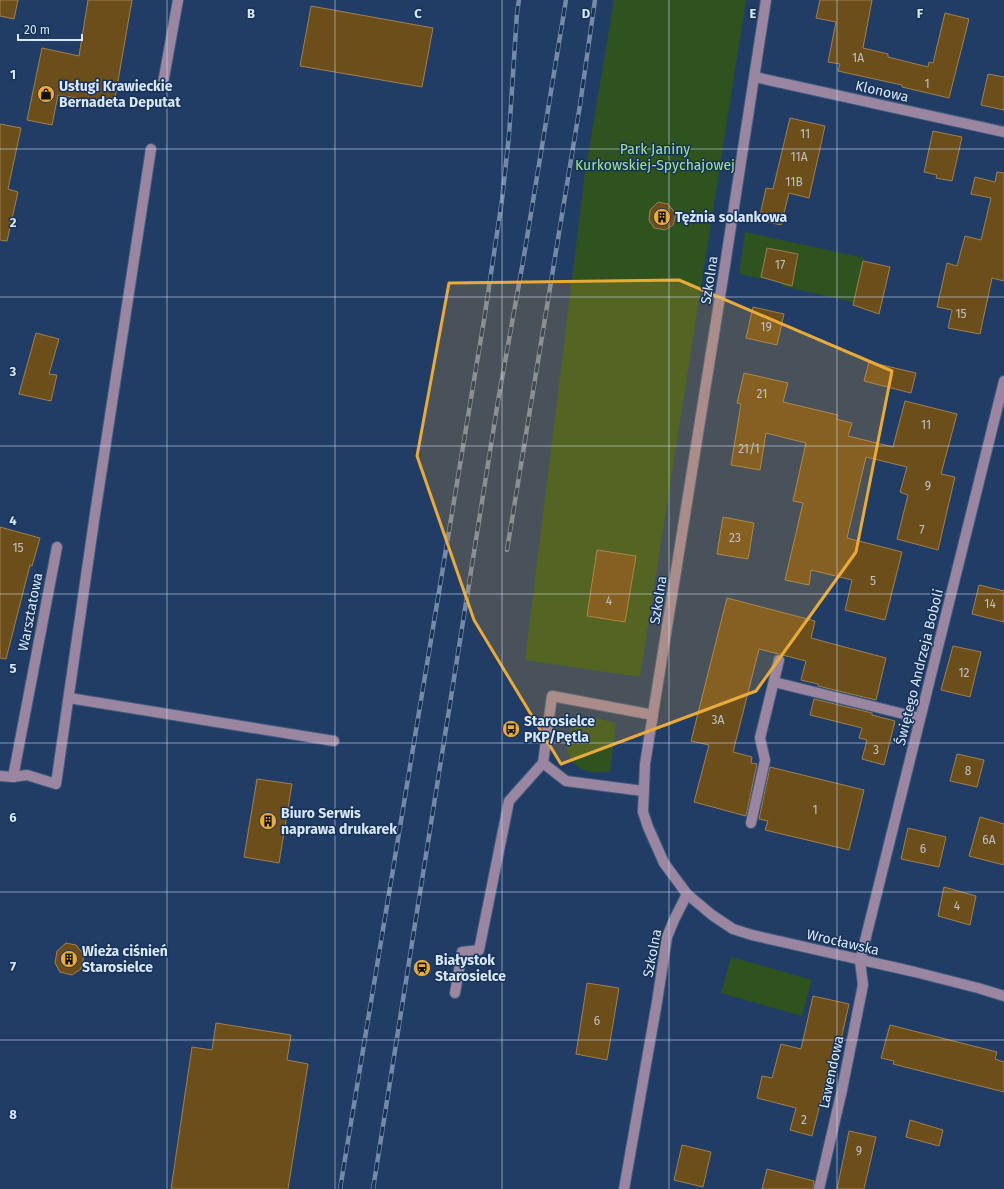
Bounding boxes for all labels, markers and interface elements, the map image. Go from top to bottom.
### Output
text: B [247,6,255,21]
text: C [414,6,422,21]
text: D [582,6,591,21]
text: E [750,6,757,21]
text: F [917,6,924,21]
scale bar [18,16,82,42]
text: 20 m [24,23,50,37]
house number: 1A [852,51,864,65]
text: 1 [10,67,16,82]
street label: Klonowa [854,77,910,106]
house number: 1 [924,77,930,91]
place label: Usługi Krawieckie Bernadeta Deputat [59,78,181,111]
shop icon: Usługi Krawieckie Bernadeta Deputat [36,84,56,104]
house number: 11 [800,127,810,141]
park label: Park Janiny Kurkowskiej-Spychajowej [575,141,735,174]
house number: 11A [790,150,808,164]
house number: 11B [785,175,803,189]
building icon: Tężnia solankowa [652,207,672,227]
place label: Tężnia solankowa [675,209,788,226]
text: 2 [10,215,17,230]
street label: Szkolna [697,255,722,305]
house number: 17 [775,258,785,272]
house number: 15 [955,307,967,321]
house number: 19 [760,320,772,334]
text: 3 [9,364,17,379]
house number: 21 [757,387,767,401]
house number: 11 [921,418,931,432]
house number: 21/1 [738,442,760,456]
house number: 9 [925,479,931,493]
text: 4 [9,513,17,528]
house number: 7 [919,523,925,537]
house number: 23 [729,531,741,545]
house number: 15 [12,541,24,555]
street label: Warsztatowa [15,571,46,653]
house number: 5 [870,574,876,588]
street label: Szkolna [646,575,671,625]
street label: Świętego Andrzeja Boboli [891,587,947,747]
house number: 4 [606,594,613,608]
house number: 14 [984,597,996,611]
text: 5 [10,661,17,676]
house number: 12 [958,666,970,680]
place label: Starosielce PKP/Pętla [524,713,595,746]
house number: 3A [712,713,725,727]
bus stop icon: Starosielce PKP/Pętla [501,719,521,739]
house number: 3 [873,743,879,757]
house number: 8 [965,764,972,778]
house number: 1 [812,803,818,817]
place label: Biuro Serwis naprawa drukarek [281,805,397,838]
text: 6 [9,810,17,825]
building icon: Biuro Serwis naprawa drukarek [258,811,278,831]
house number: 6A [982,833,996,847]
house number: 6 [920,842,926,856]
house number: 4 [954,899,961,913]
street label: Wrocławska [805,926,881,959]
street label: Szkolna [639,928,665,979]
place label: Wieża ciśnień Starosielce [82,943,168,976]
building icon: Wieża ciśnień Starosielce [59,949,79,969]
place label: Białystok Starosielce [435,952,506,985]
station icon: Białystok Starosielce [412,958,432,978]
text: 7 [10,959,16,974]
house number: 6 [594,1014,600,1028]
street label: Lawendowa [815,1034,848,1110]
text: 8 [9,1107,17,1122]
house number: 2 [801,1113,807,1127]
house number: 9 [856,1144,862,1158]

